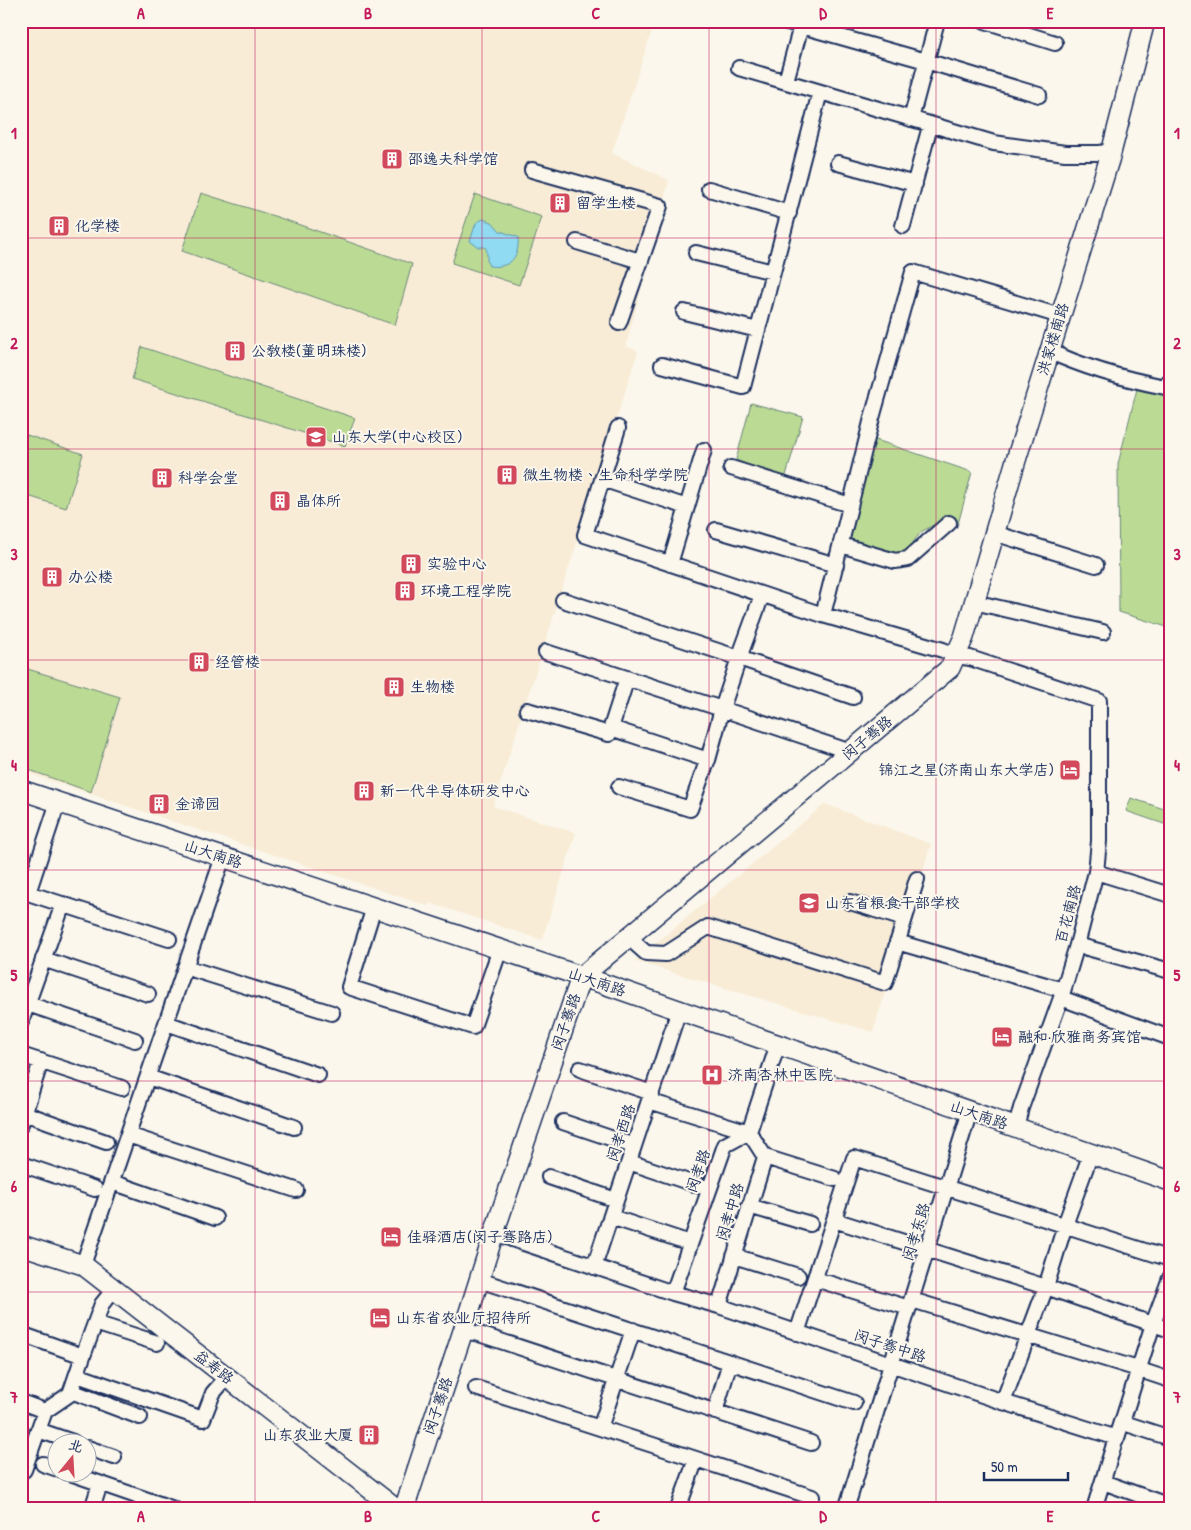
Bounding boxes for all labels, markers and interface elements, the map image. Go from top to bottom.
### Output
text: A [137,2,145,24]
text: B [364,2,372,24]
text: C [592,2,601,24]
text: D [819,2,827,24]
text: E [1046,2,1054,24]
text: 1 [11,122,17,144]
text: 1 [1174,122,1180,144]
building icon: 邵逸夫科学馆 [380,147,404,171]
place label: 邵逸夫科学馆 [408,148,498,169]
building icon: 留学生楼 [548,191,572,215]
place label: 留学生楼 [576,192,636,213]
building icon: 化学楼 [47,214,71,238]
place label: 化学楼 [75,215,120,236]
street label: 洪家楼南路 [1032,300,1074,378]
text: 2 [10,332,18,354]
text: 2 [1173,332,1181,354]
building icon: 公教楼(董明珠楼) [223,339,247,363]
place label: 公教楼(董明珠楼) [251,340,366,361]
school or university icon: 山东大学(中心校区) [304,425,328,449]
place label: 山东大学(中心校区) [332,426,462,447]
building icon: 微生物楼、生命科学学院 [495,463,519,487]
place label: 微生物楼、生命科学学院 [523,464,688,485]
building icon: 科学会堂 [150,466,174,490]
place label: 科学会堂 [178,467,238,488]
building icon: 晶体所 [268,489,292,513]
place label: 晶体所 [296,490,341,511]
text: 3 [10,543,18,565]
text: 3 [1173,543,1181,565]
building icon: 实验中心 [399,552,423,576]
place label: 实验中心 [427,553,487,574]
building icon: 办公楼 [40,565,64,589]
place label: 办公楼 [68,566,113,587]
building icon: 环境工程学院 [393,579,417,603]
place label: 环境工程学院 [421,580,511,601]
building icon: 经管楼 [187,650,211,674]
place label: 经管楼 [215,651,260,672]
building icon: 生物楼 [382,675,406,699]
place label: 生物楼 [410,676,455,697]
street label: 闵子骞路 [837,710,896,765]
text: 4 [11,754,17,776]
text: 4 [1174,754,1180,776]
hotel icon: 锦江之星(济南山东大学店) [1058,758,1082,782]
place label: 锦江之星(济南山东大学店) [879,759,1054,780]
building icon: 新一代半导体研发中心 [352,779,376,803]
place label: 新一代半导体研发中心 [380,780,530,801]
building icon: 金谛园 [147,792,171,816]
place label: 金谛园 [175,793,220,814]
street label: 山大南路 [181,834,245,873]
street label: 百花南路 [1050,882,1085,946]
school or university icon: 山东省粮食干部学校 [797,891,821,915]
place label: 山东省粮食干部学校 [825,892,960,913]
street label: 山大南路 [565,962,629,1001]
text: 5 [11,964,18,986]
text: 5 [1174,964,1181,986]
street label: 闵子骞路 [546,990,585,1054]
hotel icon: 融和·欣雅商务宾馆 [990,1025,1014,1049]
place label: 融和·欣雅商务宾馆 [1018,1026,1141,1047]
hospital icon: 济南杏林中医院 [700,1063,724,1087]
place label: 济南杏林中医院 [728,1064,833,1085]
street label: 山大南路 [947,1095,1011,1134]
street label: 闵孝西路 [601,1101,640,1165]
street label: 闵孝路 [680,1146,715,1196]
text: 6 [11,1175,18,1197]
text: 6 [1174,1175,1181,1197]
street label: 闵孝中路 [711,1180,748,1244]
street label: 闵孝东路 [897,1200,934,1264]
hotel icon: 佳驿酒店(闵子骞路店) [379,1225,403,1249]
place label: 佳驿酒店(闵子骞路店) [407,1226,552,1247]
hotel icon: 山东省农业厅招待所 [368,1306,392,1330]
place label: 山东省农业厅招待所 [396,1307,531,1328]
street label: 闵子骞中路 [851,1324,929,1367]
street label: 益寿路 [190,1344,239,1389]
street label: 闵子骞路 [418,1374,457,1438]
text: 7 [9,1386,18,1408]
text: 7 [1172,1386,1181,1408]
building icon: 山东农业大厦 [357,1423,381,1447]
place label: 山东农业大厦 [263,1424,353,1445]
north arrow [48,1432,98,1482]
text: 北 [67,1434,86,1456]
scale bar [984,1450,1067,1482]
text: 50 m [991,1456,1018,1477]
text: A [137,1505,145,1527]
text: B [364,1505,372,1527]
text: C [592,1505,601,1527]
text: D [819,1505,827,1527]
text: E [1046,1505,1054,1527]

